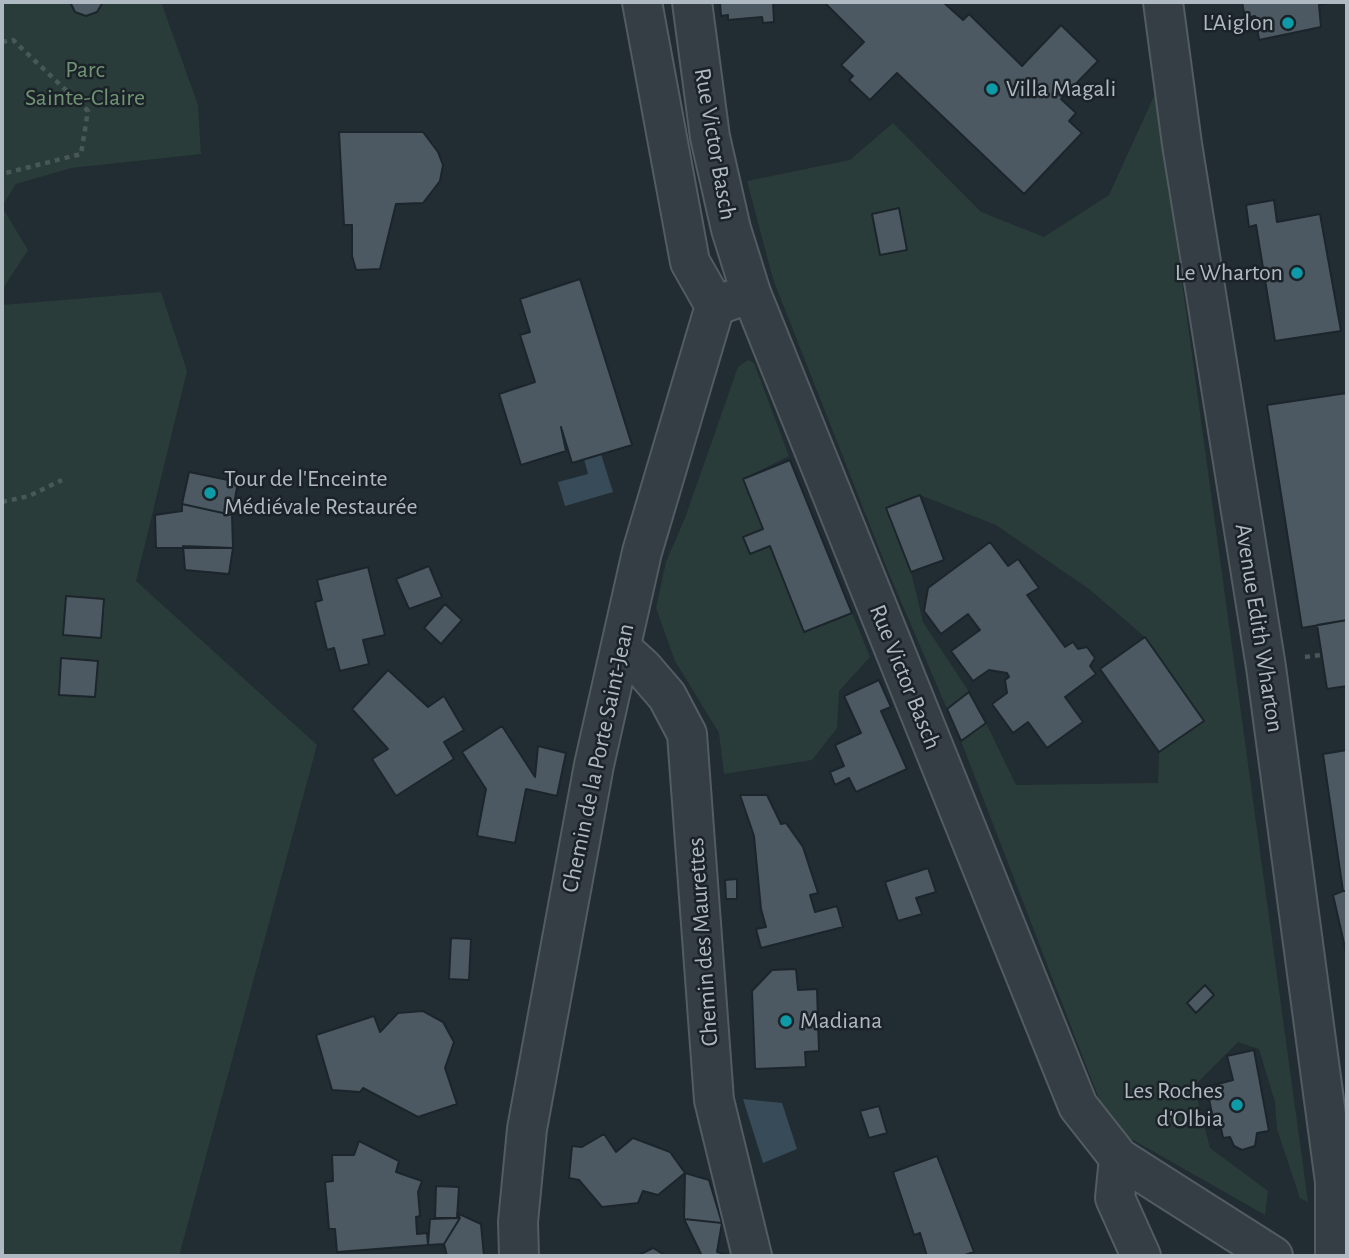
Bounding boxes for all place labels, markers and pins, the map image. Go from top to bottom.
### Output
place label: L'Aiglon [1203,9,1274,37]
marker: L'Aiglon [1280,15,1296,31]
place label: Villa Magali [1006,75,1116,103]
marker: Villa Magali [984,81,1000,97]
place label: Le Wharton [1175,259,1283,287]
marker: Le Wharton [1289,265,1305,281]
place label: Tour de l'Enceinte Médiévale Restaurée [224,465,418,521]
marker: Tour de l'Enceinte Médiévale Restaurée [202,485,218,501]
place label: Madiana [800,1007,882,1035]
marker: Madiana [778,1013,794,1029]
place label: Les Roches d'Olbia [1124,1077,1223,1133]
marker: Les Roches d'Olbia [1229,1097,1245,1113]

